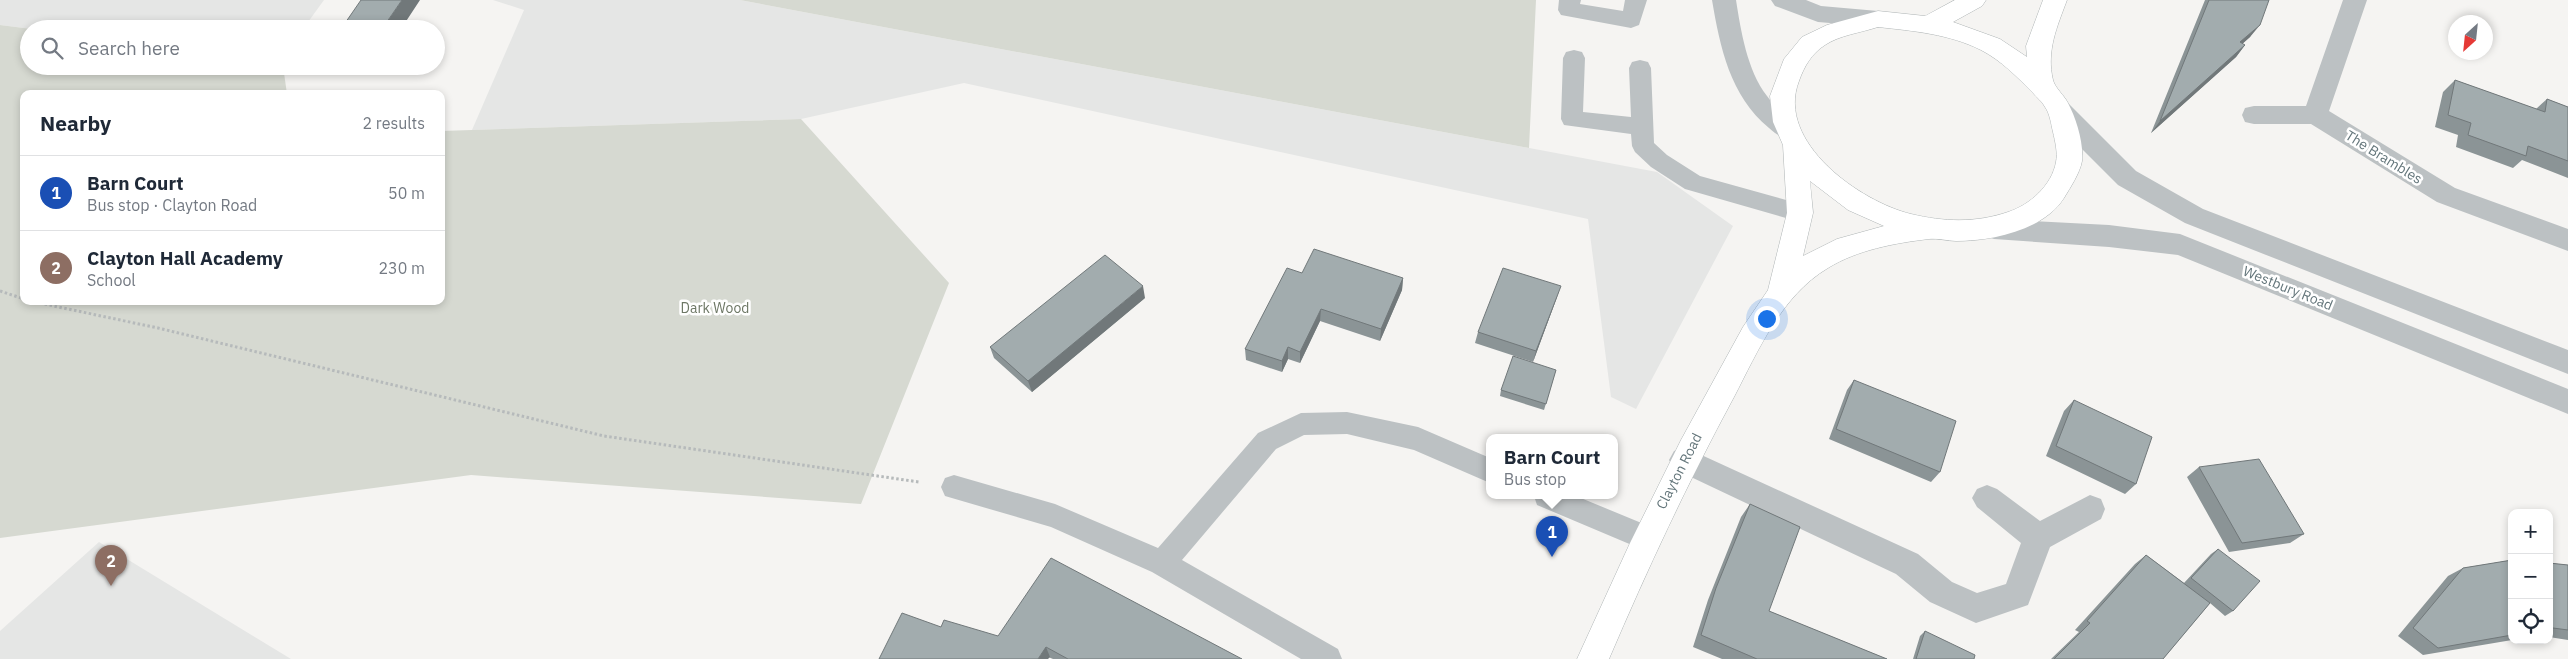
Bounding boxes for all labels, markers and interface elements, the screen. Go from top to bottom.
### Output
north arrow [2448,15,2493,60]
search box [20,20,445,75]
icon: search [38,34,66,62]
text: Search here [78,36,180,60]
text: Nearby [40,109,111,137]
text: 2 results [362,113,425,133]
street label: The Brambles [2342,126,2426,188]
text: Barn Court [87,171,183,195]
text: 1 [51,183,61,203]
text: 50 m [388,183,425,203]
text: Bus stop · Clayton Road [87,195,257,215]
text: Clayton Hall Academy [87,246,283,270]
text: 2 [51,258,61,278]
text: 230 m [378,258,425,278]
street label: Westbury Road [2240,262,2336,314]
text: School [87,270,136,290]
park label: Dark Wood [681,299,749,317]
your location [1754,306,1780,332]
street label: Clayton Road [1652,430,1706,512]
popup [1486,434,1618,499]
text: Barn Court [1504,445,1600,469]
text: Bus stop [1504,469,1566,489]
map controls [2508,509,2553,644]
button: + [2508,509,2553,554]
pin: 1 [1536,516,1568,557]
pin: 2 [95,545,127,586]
button: − [2508,554,2553,599]
button: locate [2508,599,2553,644]

